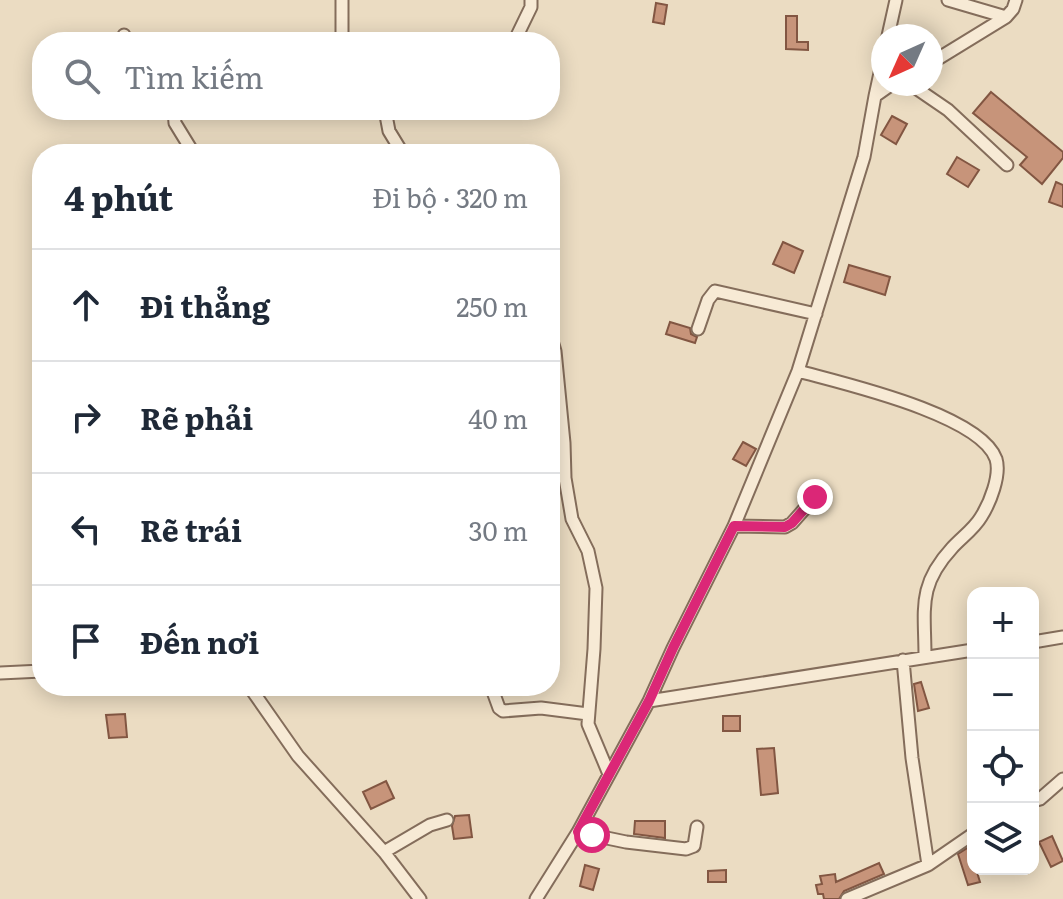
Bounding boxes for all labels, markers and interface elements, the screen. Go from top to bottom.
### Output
north arrow [871,24,943,96]
search box [32,32,560,120]
icon: search [60,54,104,98]
text: Tìm kiếm [124,54,264,98]
text: 4 phút [64,171,173,221]
text: Đi bộ · 320 m [372,177,528,216]
icon: ahead [64,283,108,327]
text: Đi thẳng [140,283,270,327]
text: 250 m [456,286,528,325]
icon: right [64,395,108,439]
text: Rẽ phải [140,395,253,439]
text: 40 m [468,398,528,437]
route end [797,479,833,515]
icon: left [64,507,108,551]
text: Rẽ trái [140,507,242,551]
text: 30 m [468,510,528,549]
map controls [967,587,1039,875]
button: + [967,587,1039,659]
icon: arrive [64,619,108,663]
text: Đến nơi [140,619,259,663]
button: − [967,659,1039,731]
button: locate [967,731,1039,803]
button: layers [967,803,1039,875]
route start [574,817,610,853]

